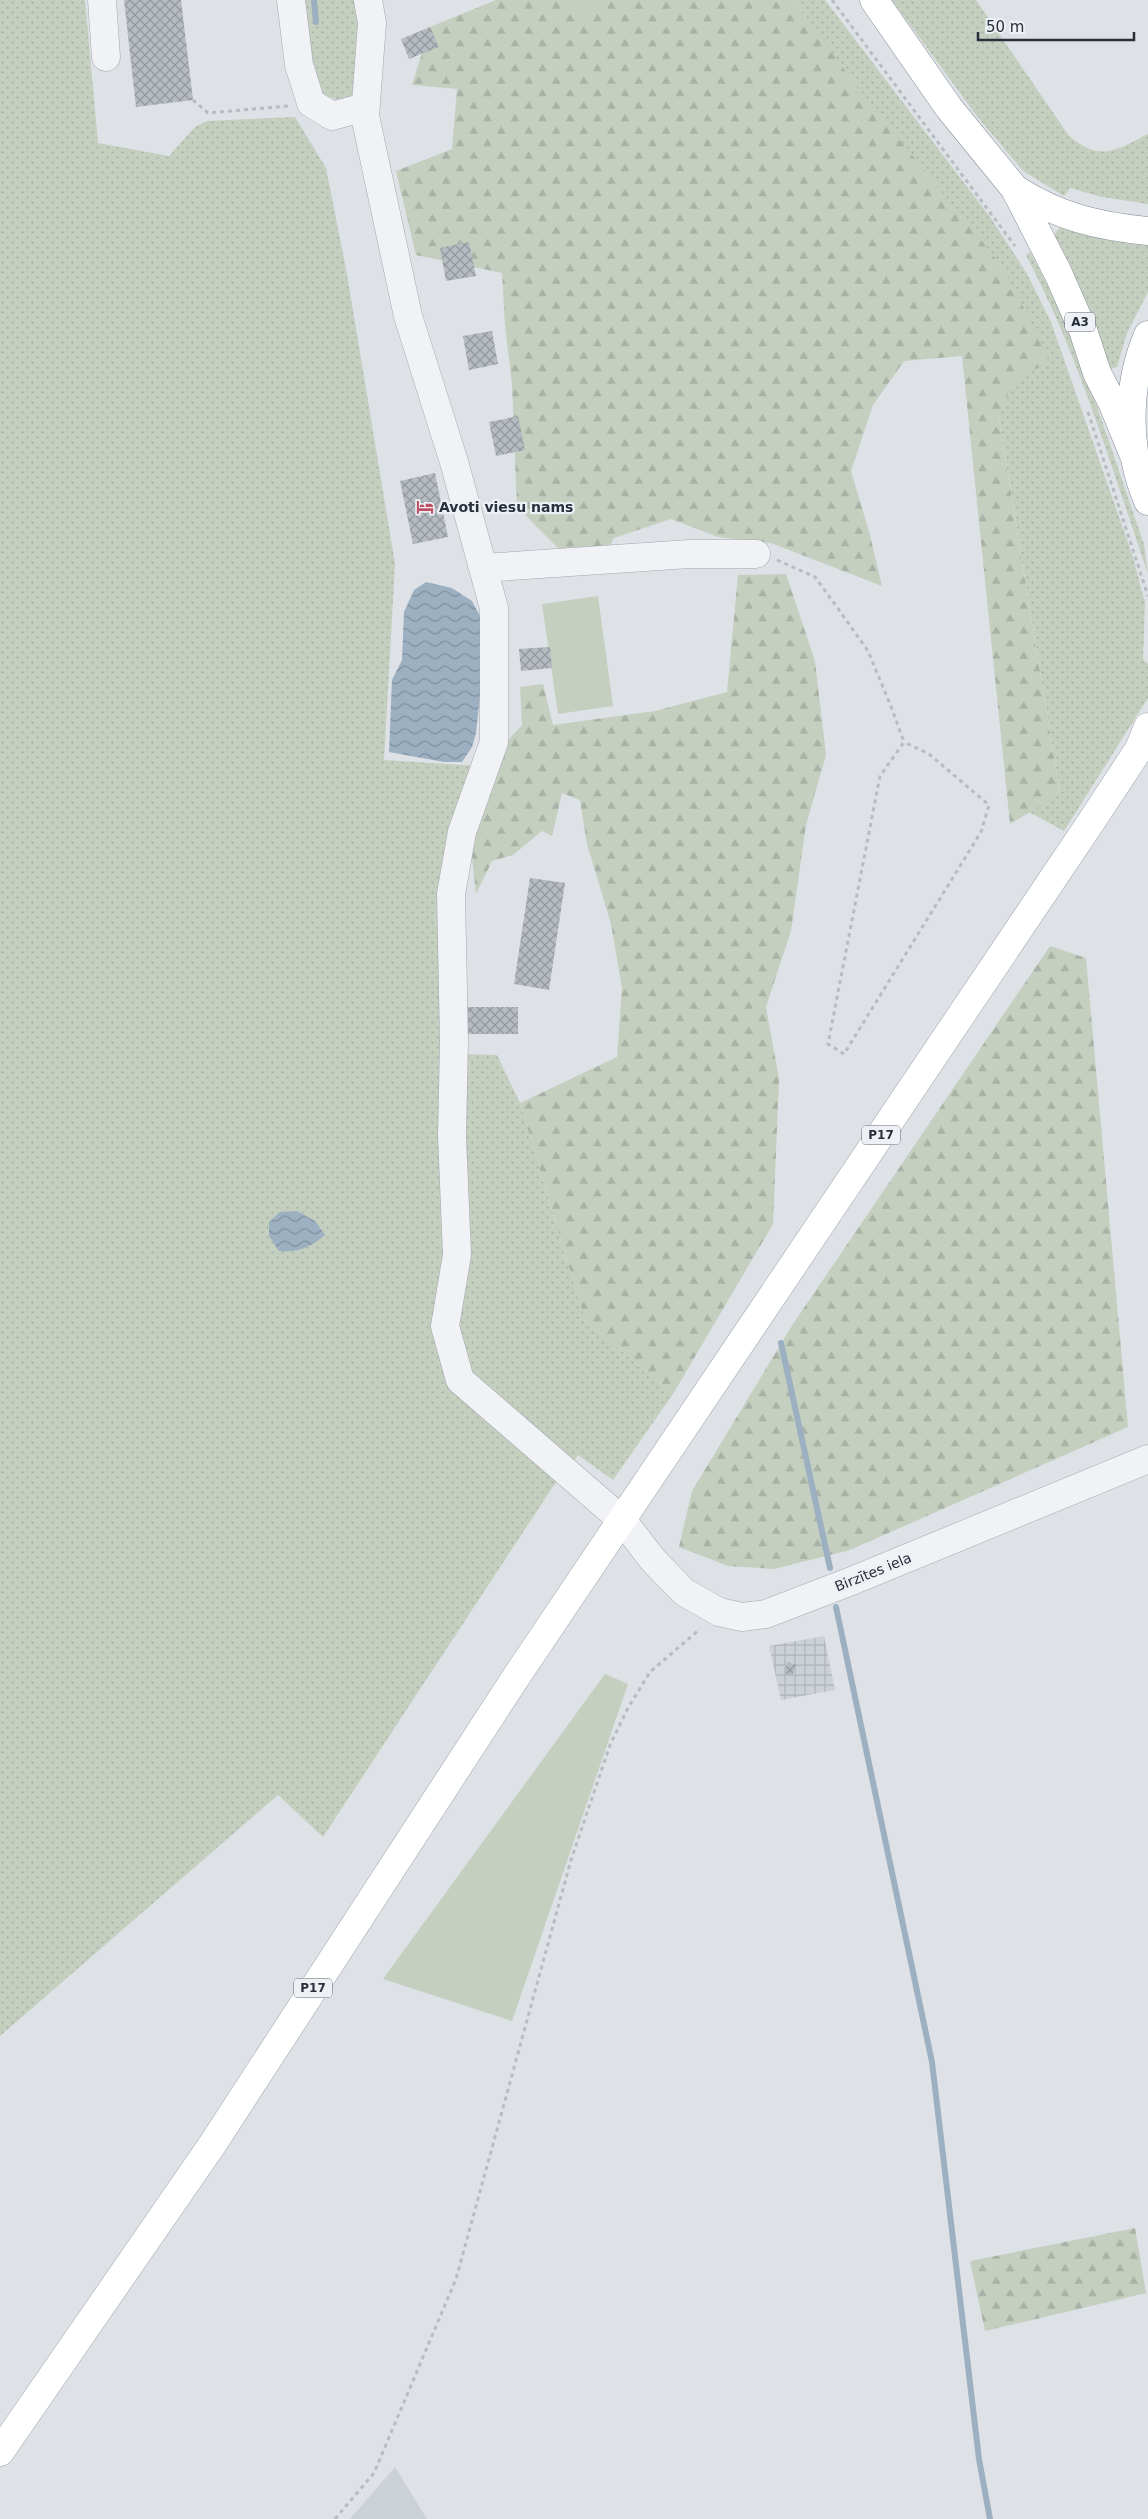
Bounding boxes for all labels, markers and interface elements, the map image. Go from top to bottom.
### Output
scale bar [978,10,1134,42]
text: 50 m [986,18,1024,36]
road number: A3 [1065,313,1095,332]
hotel icon: Avoti viesu nams [415,497,435,517]
place label: Avoti viesu nams [439,499,573,515]
road number: P17 [862,1126,900,1144]
street label: Birzītes iela [832,1549,914,1595]
road number: P17 [294,1979,332,1998]

